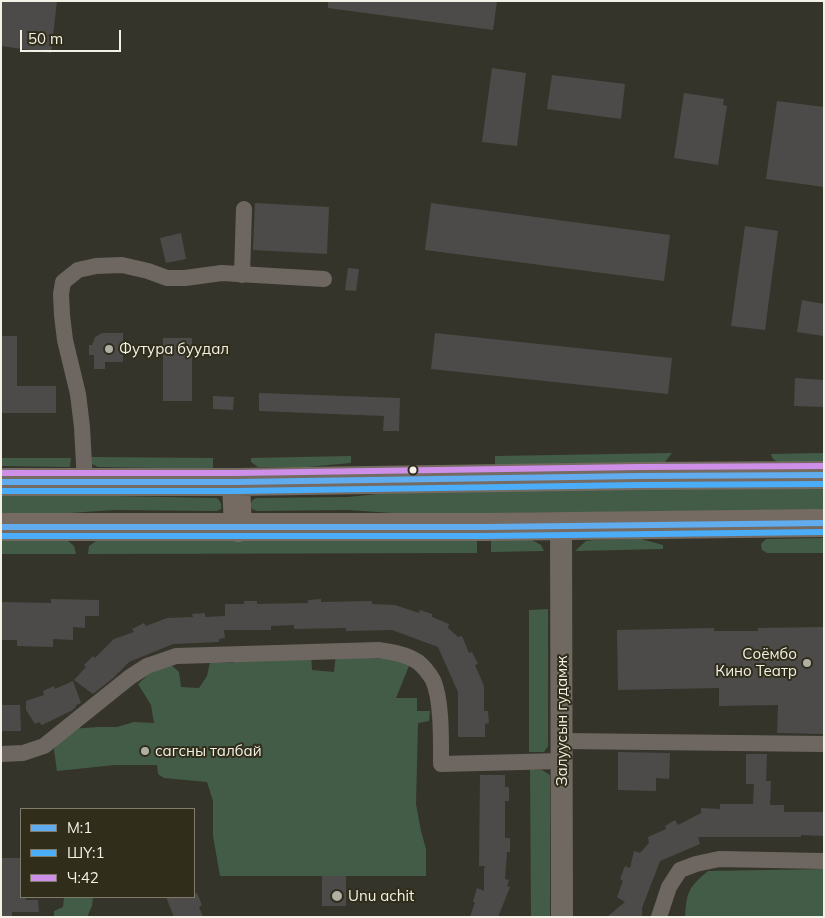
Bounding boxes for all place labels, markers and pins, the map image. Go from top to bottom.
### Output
place label: Футура буудал [119,340,229,358]
marker: Футура буудал [103,343,115,355]
unlabelled marker [408,465,418,475]
place label: Соёмбо Кино Театр [715,645,797,680]
marker: Соёмбо Кино Театр [801,657,813,669]
place label: сагсны талбай [155,742,262,760]
marker: сагсны талбай [139,745,151,757]
place label: Unu achit [348,887,414,905]
marker: Unu achit [330,889,344,903]

